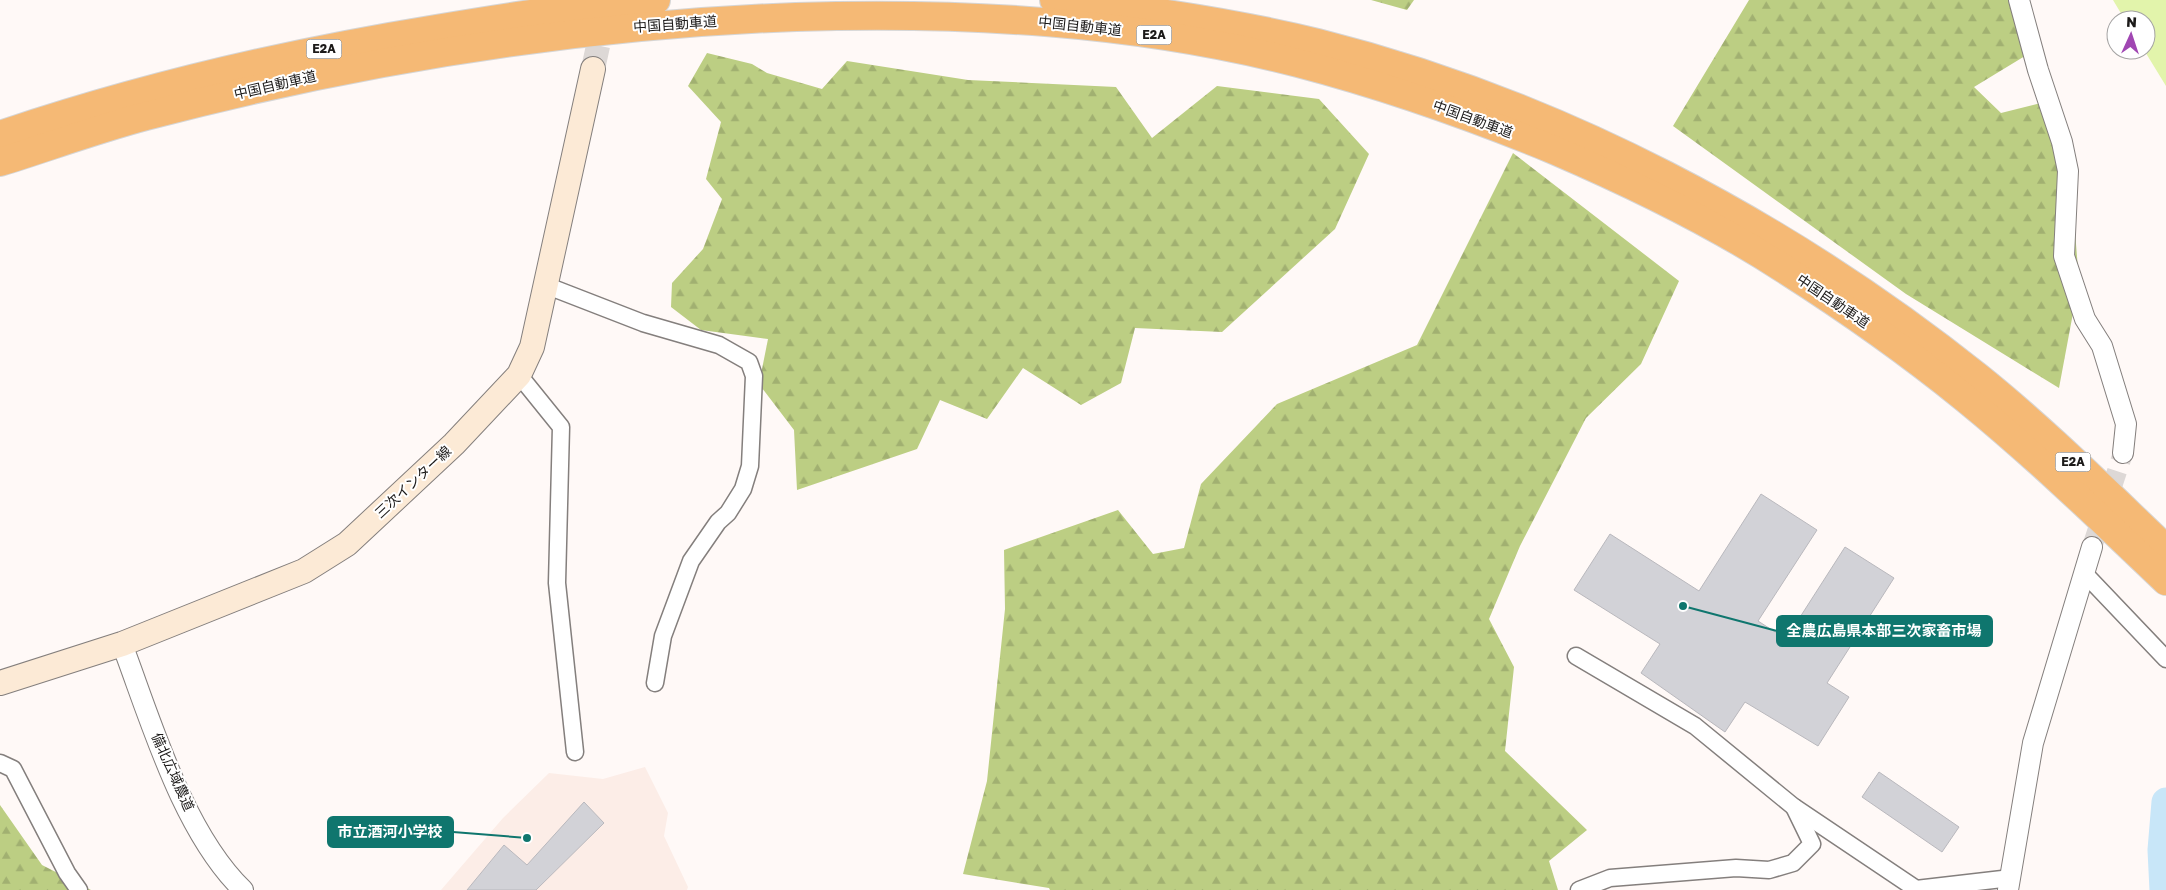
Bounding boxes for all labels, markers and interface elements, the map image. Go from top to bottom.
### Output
north arrow [2106,10,2156,60]
street label: 中国自動車道 [632,12,717,35]
street label: 中国自動車道 [1037,13,1123,38]
text: N [2126,13,2137,30]
road number: E2A [1136,26,1172,44]
road number: E2A [306,40,342,59]
street label: 中国自動車道 [232,67,318,102]
street label: 中国自動車道 [1431,96,1516,141]
street label: 中国自動車道 [1794,270,1873,331]
street label: 三次インター線 [371,442,454,521]
road number: E2A [2056,452,2090,472]
callout: 全農広島県本部三次家畜市場 [1777,616,1992,646]
text: 全農広島県本部三次家畜市場 [1786,621,1982,639]
street label: 備北広域農道 [149,730,198,814]
callout: 市立酒河小学校 [328,817,453,847]
text: 市立酒河小学校 [337,822,443,840]

